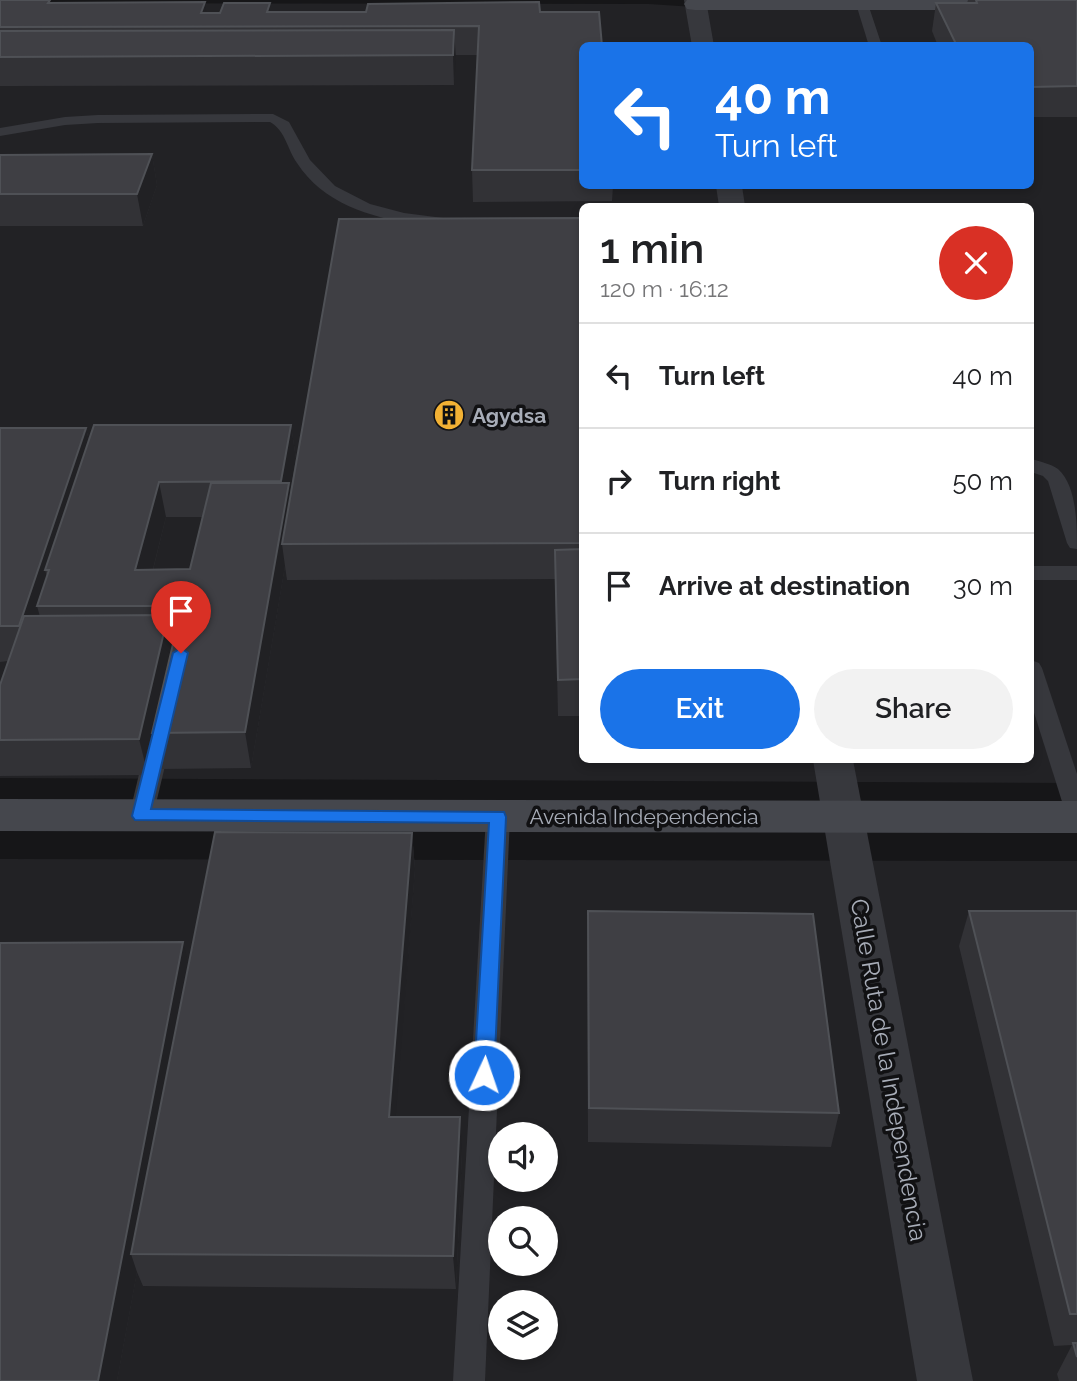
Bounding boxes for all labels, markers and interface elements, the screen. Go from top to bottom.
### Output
text: 40 m [715,68,830,125]
icon: left [600,70,691,161]
text: Turn left [715,127,837,164]
text: 1 min [600,224,704,273]
button: close [939,226,1013,300]
text: 120 m · 16:12 [600,275,729,302]
icon: left [600,357,638,395]
text: Turn left [659,361,765,391]
text: 40 m [952,361,1013,391]
building icon: Agydsa [432,398,466,432]
place label: Agydsa [472,403,546,428]
icon: right [600,462,638,500]
text: Turn right [659,466,780,496]
text: 50 m [952,466,1013,496]
icon: arrive [600,567,638,605]
text: Arrive at destination [659,571,910,601]
text: 30 m [953,571,1013,601]
pin [151,581,211,653]
icon: arrive [162,592,200,630]
button: Exit [600,669,800,749]
button: Share [814,669,1013,749]
street label: Avenida Independencia [530,804,758,829]
street label: Calle Ruta de la Independencia [845,897,933,1243]
position arrow [447,1038,521,1112]
map controls [488,1122,558,1360]
button: sound [488,1122,558,1192]
button: search [488,1206,558,1276]
button: layers [488,1290,558,1360]

